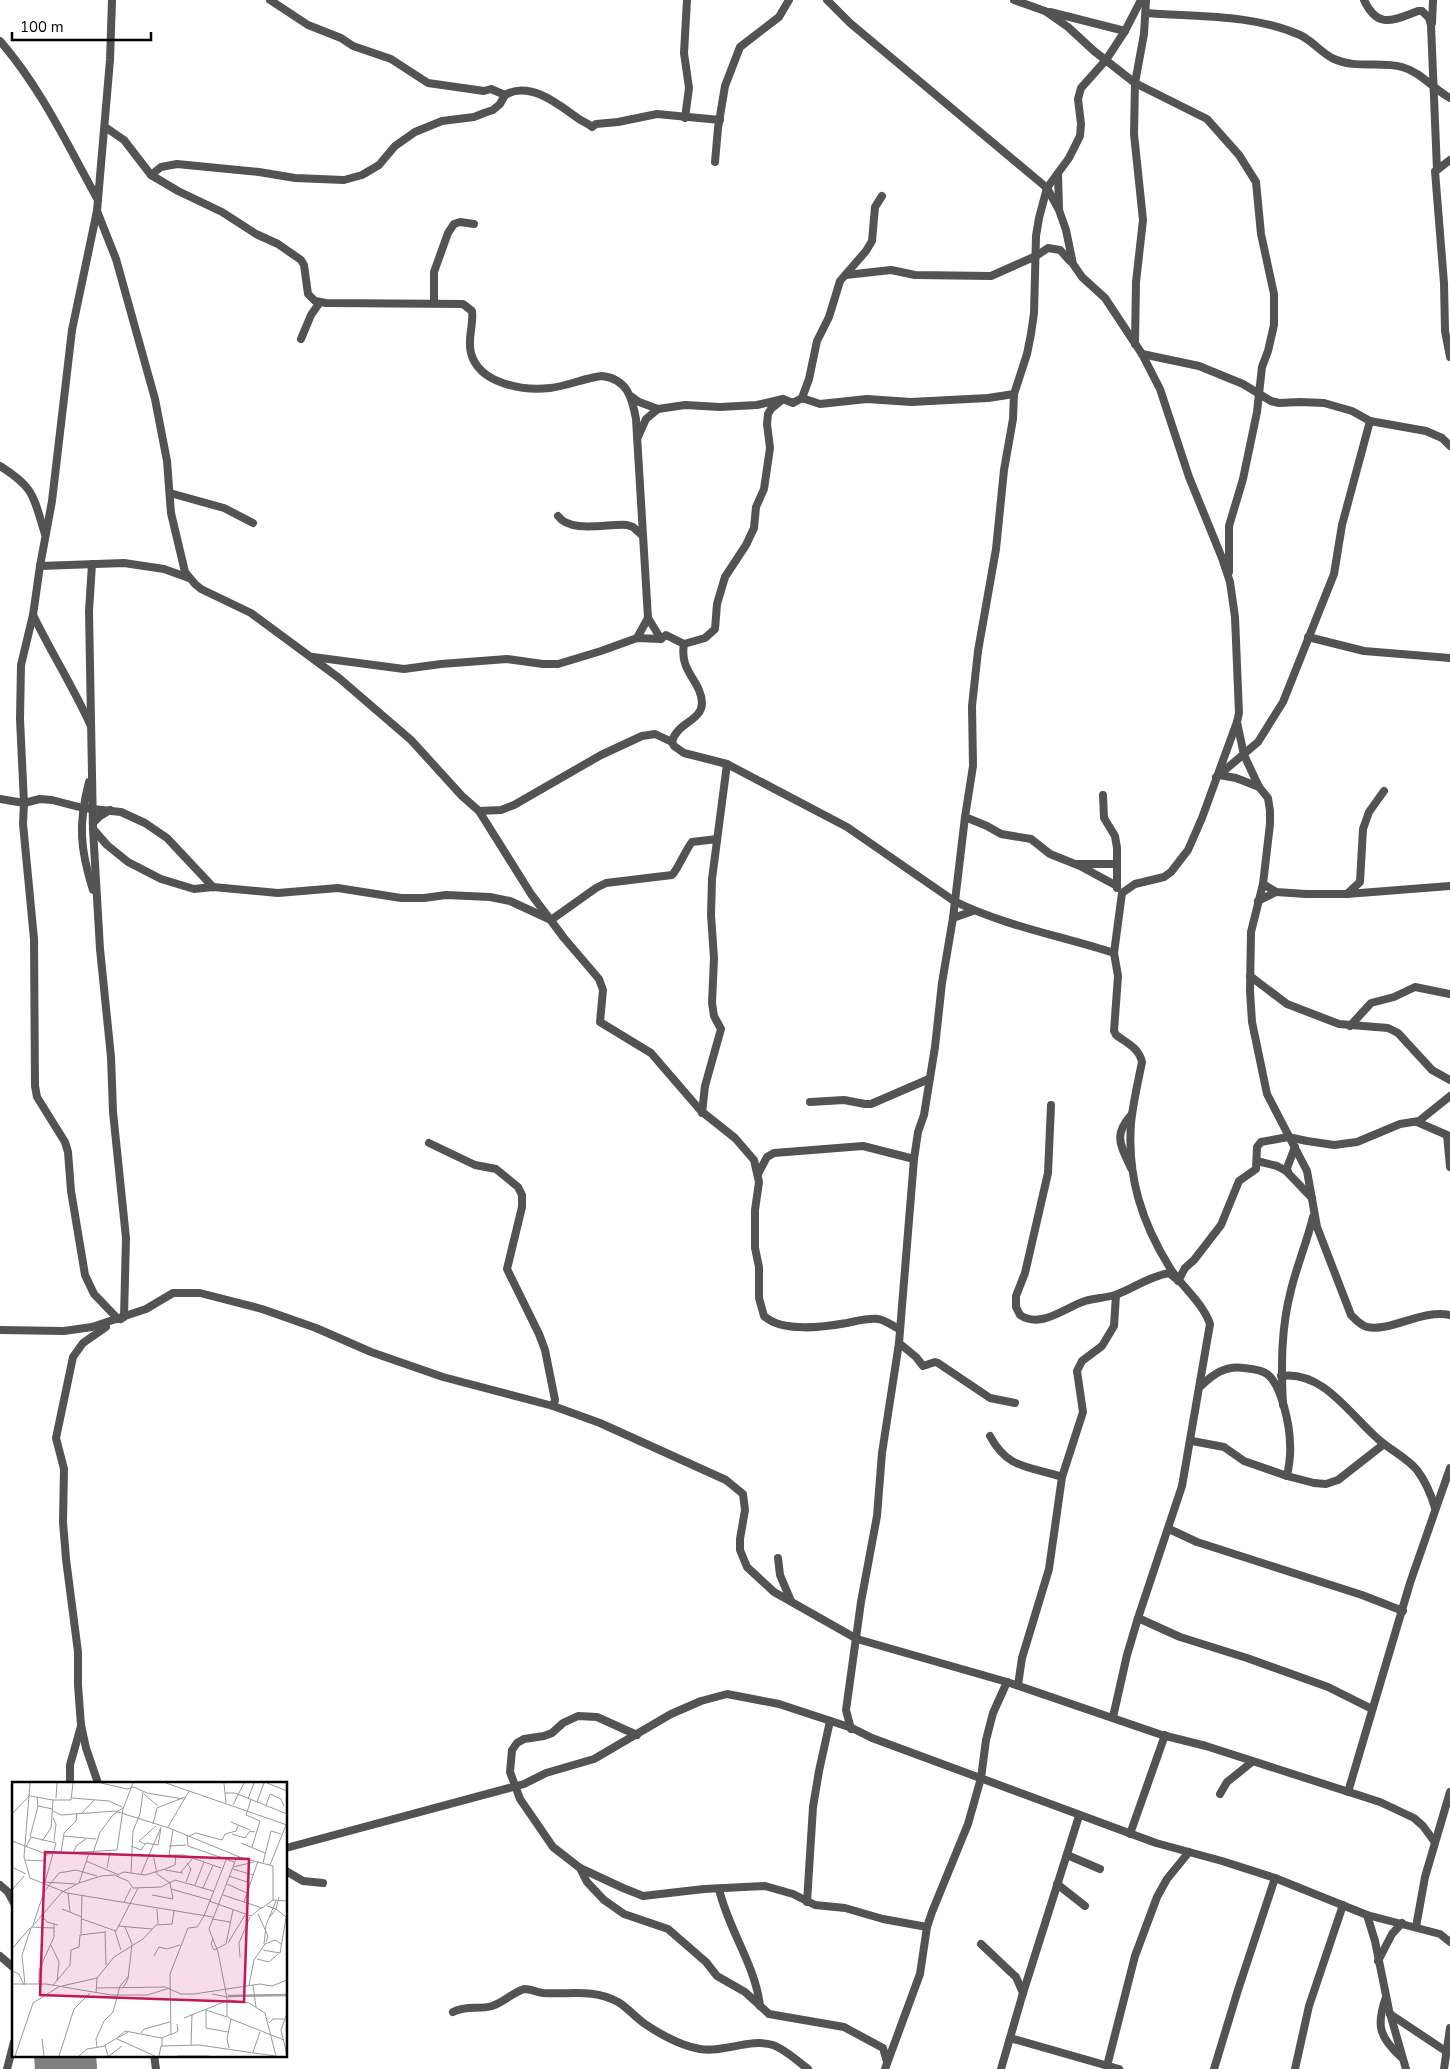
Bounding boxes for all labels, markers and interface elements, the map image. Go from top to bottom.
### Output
scale bar [12,10,151,42]
text: 100 m [20,17,64,37]
inset map [12,1782,288,2056]

